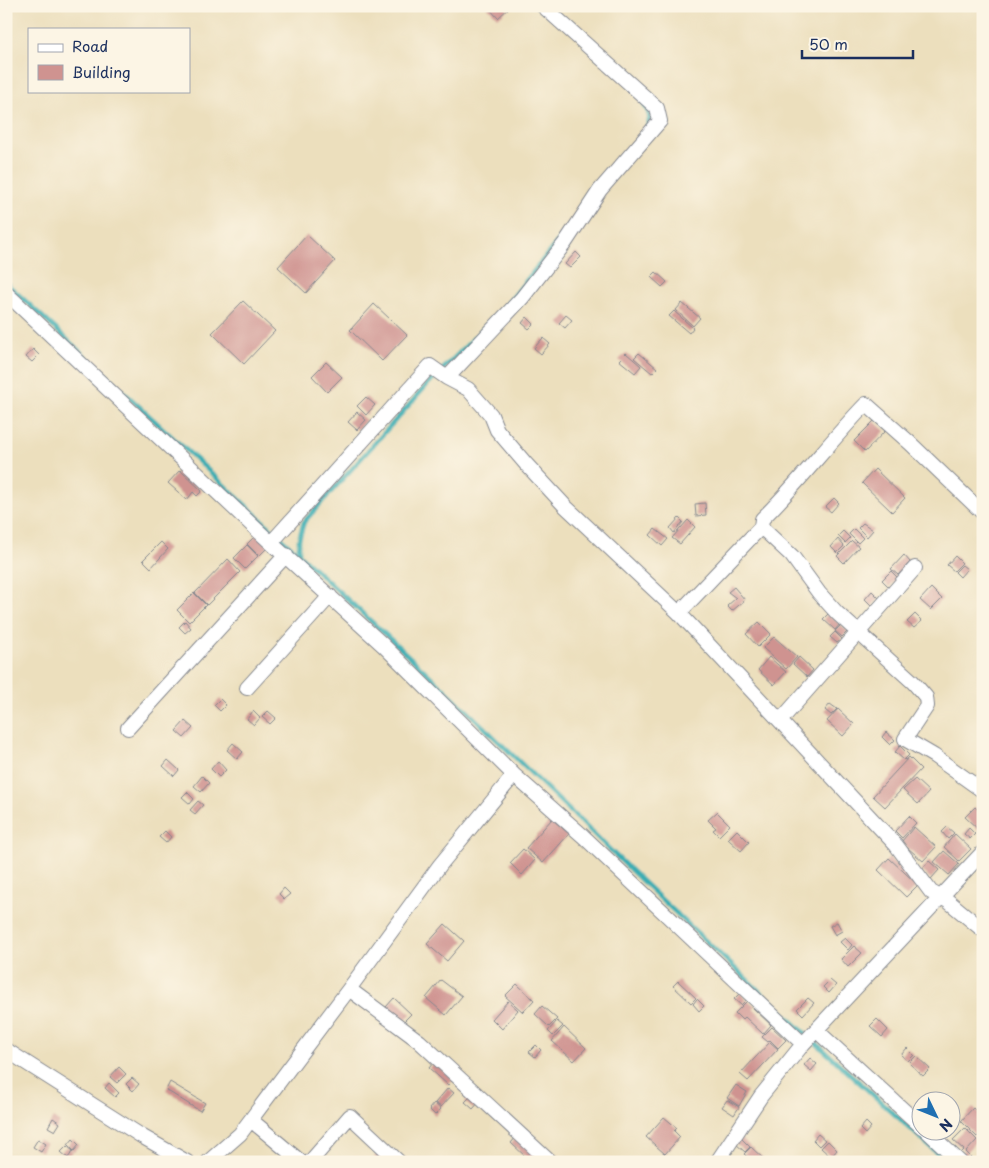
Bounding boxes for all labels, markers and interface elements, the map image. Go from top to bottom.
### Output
legend [28,28,190,92]
scale bar [802,28,913,60]
text: 50 m [809,32,848,55]
text: Road [72,34,108,57]
text: Building [72,60,131,83]
north arrow [912,1090,962,1140]
text: N [934,1114,957,1136]

